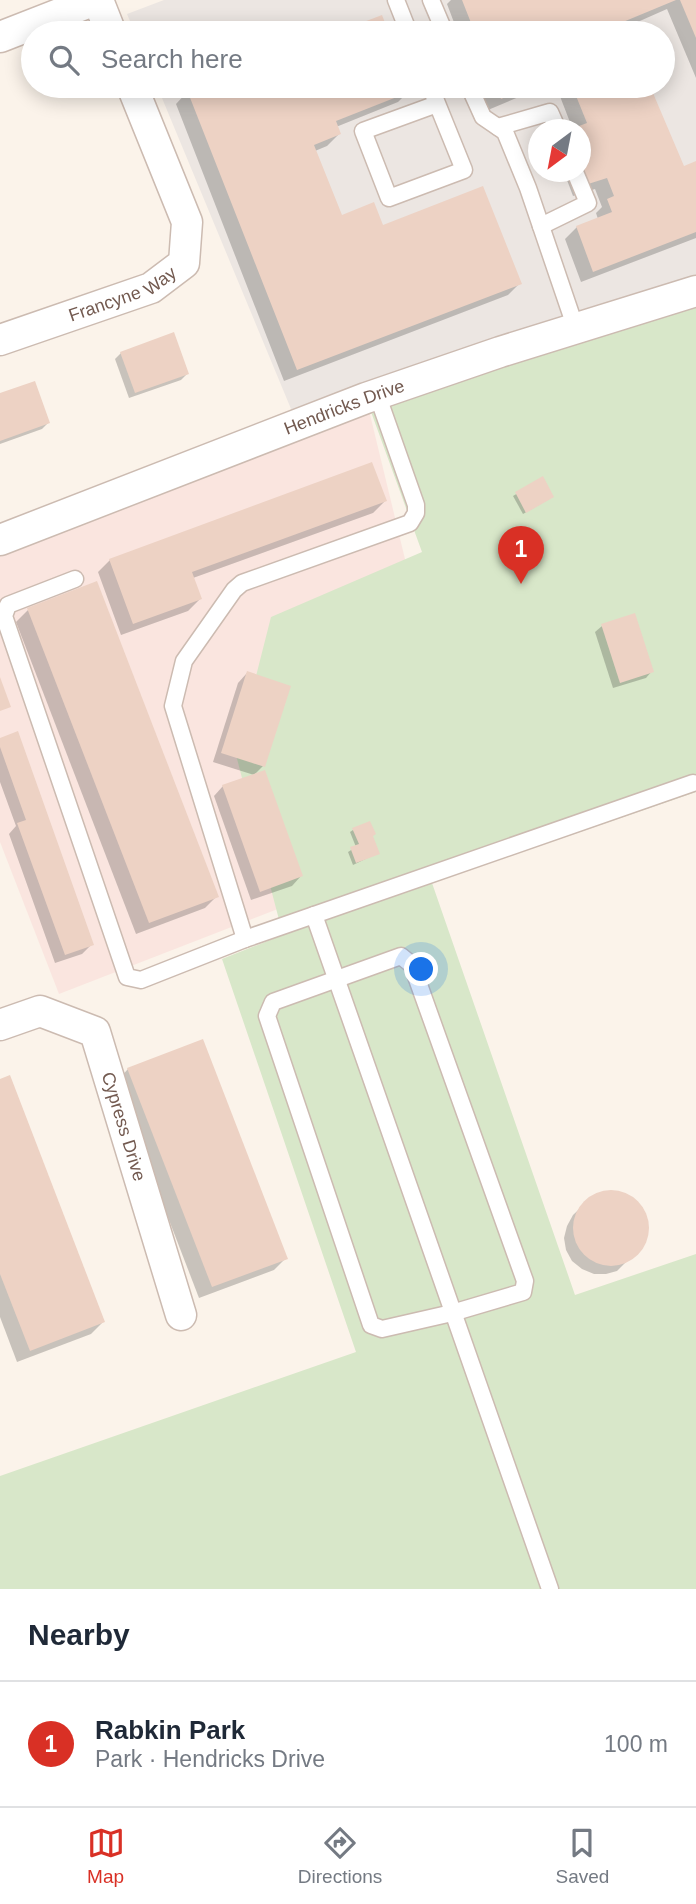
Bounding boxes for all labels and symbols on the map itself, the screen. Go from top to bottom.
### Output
north arrow [528,119,591,182]
street label: Francyne Way [66,263,180,326]
street label: Hendricks Drive [281,376,407,439]
pin: 1 [498,526,544,584]
your location [404,952,438,986]
street label: Cypress Drive [98,1069,150,1183]

